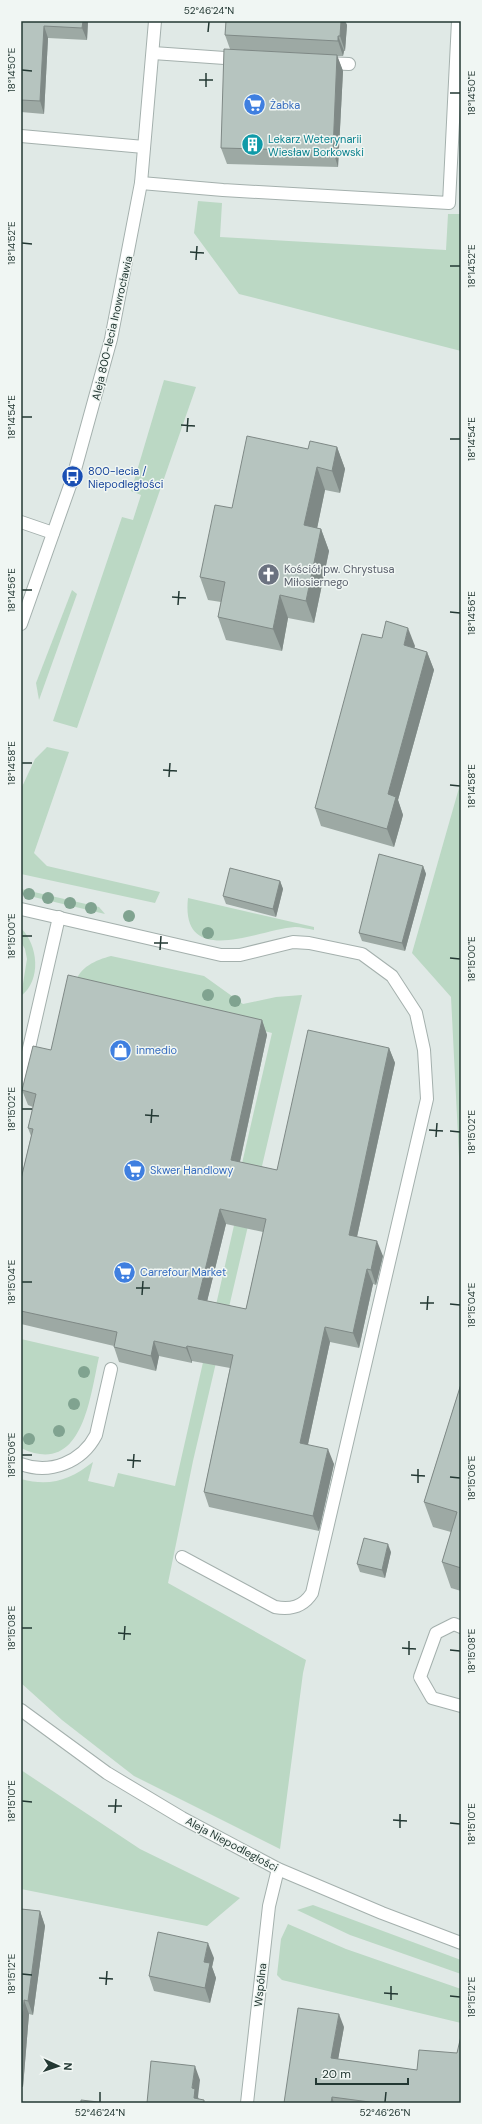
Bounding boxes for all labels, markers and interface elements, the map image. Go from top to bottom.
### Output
text: 52°46'24"N [184,4,234,17]
text: 18°14'50"E [5,47,18,92]
text: 18°14'50"E [465,70,478,115]
supermarket icon: Żabka [241,92,267,118]
place label: Żabka [270,98,300,112]
building icon: Lekarz Weterynarii Wiesław Borkowski [240,132,266,158]
place label: Lekarz Weterynarii Wiesław Borkowski [268,132,364,159]
text: 18°14'52"E [5,221,18,265]
text: 18°14'52"E [465,244,478,288]
street label: Aleja 800-lecia Inowrocławia [89,254,135,402]
text: 18°14'54"E [5,395,18,439]
text: 18°14'54"E [465,417,478,461]
bus stop icon: 800-lecia / Niepodległości [60,464,86,490]
place label: 800-lecia / Niepodległości [88,464,163,491]
church icon: Kościół pw. Chrystusa Miłosiernego [256,562,282,588]
place label: Kościół pw. Chrystusa Miłosiernego [284,562,395,589]
text: 18°14'56"E [5,568,18,612]
text: 18°14'56"E [465,591,478,635]
text: 18°14'58"E [5,741,18,785]
text: 18°14'58"E [465,764,478,808]
text: 18°15'00"E [5,913,18,959]
text: 18°15'00"E [465,936,478,982]
shop icon: inmedio [107,1037,133,1063]
place label: inmedio [136,1043,177,1057]
text: 18°15'02"E [5,1086,18,1131]
text: 18°15'02"E [465,1109,478,1154]
supermarket icon: Skwer Handlowy [122,1157,148,1183]
place label: Skwer Handlowy [150,1163,233,1177]
text: 18°15'04"E [5,1259,18,1304]
supermarket icon: Carrefour Market [112,1259,138,1285]
place label: Carrefour Market [140,1265,226,1279]
text: 18°15'04"E [465,1282,478,1327]
text: 18°15'06"E [5,1432,18,1477]
text: 18°15'06"E [465,1455,478,1500]
text: 18°15'08"E [5,1605,18,1650]
text: 18°15'08"E [465,1628,478,1673]
text: 18°15'10"E [5,1780,18,1822]
text: 18°15'10"E [465,1803,478,1845]
street label: Aleja Niepodległości [183,1814,281,1874]
text: 18°15'12"E [5,1953,18,1994]
street label: Wspólna [251,1962,269,2008]
text: 18°15'12"E [465,1976,478,2017]
north arrow [38,2046,78,2086]
scale bar [316,2060,408,2086]
text: N [61,2062,75,2071]
text: 20 m [322,2066,351,2082]
text: 52°46'24"N [75,2106,125,2119]
text: 52°46'26"N [360,2106,411,2119]

